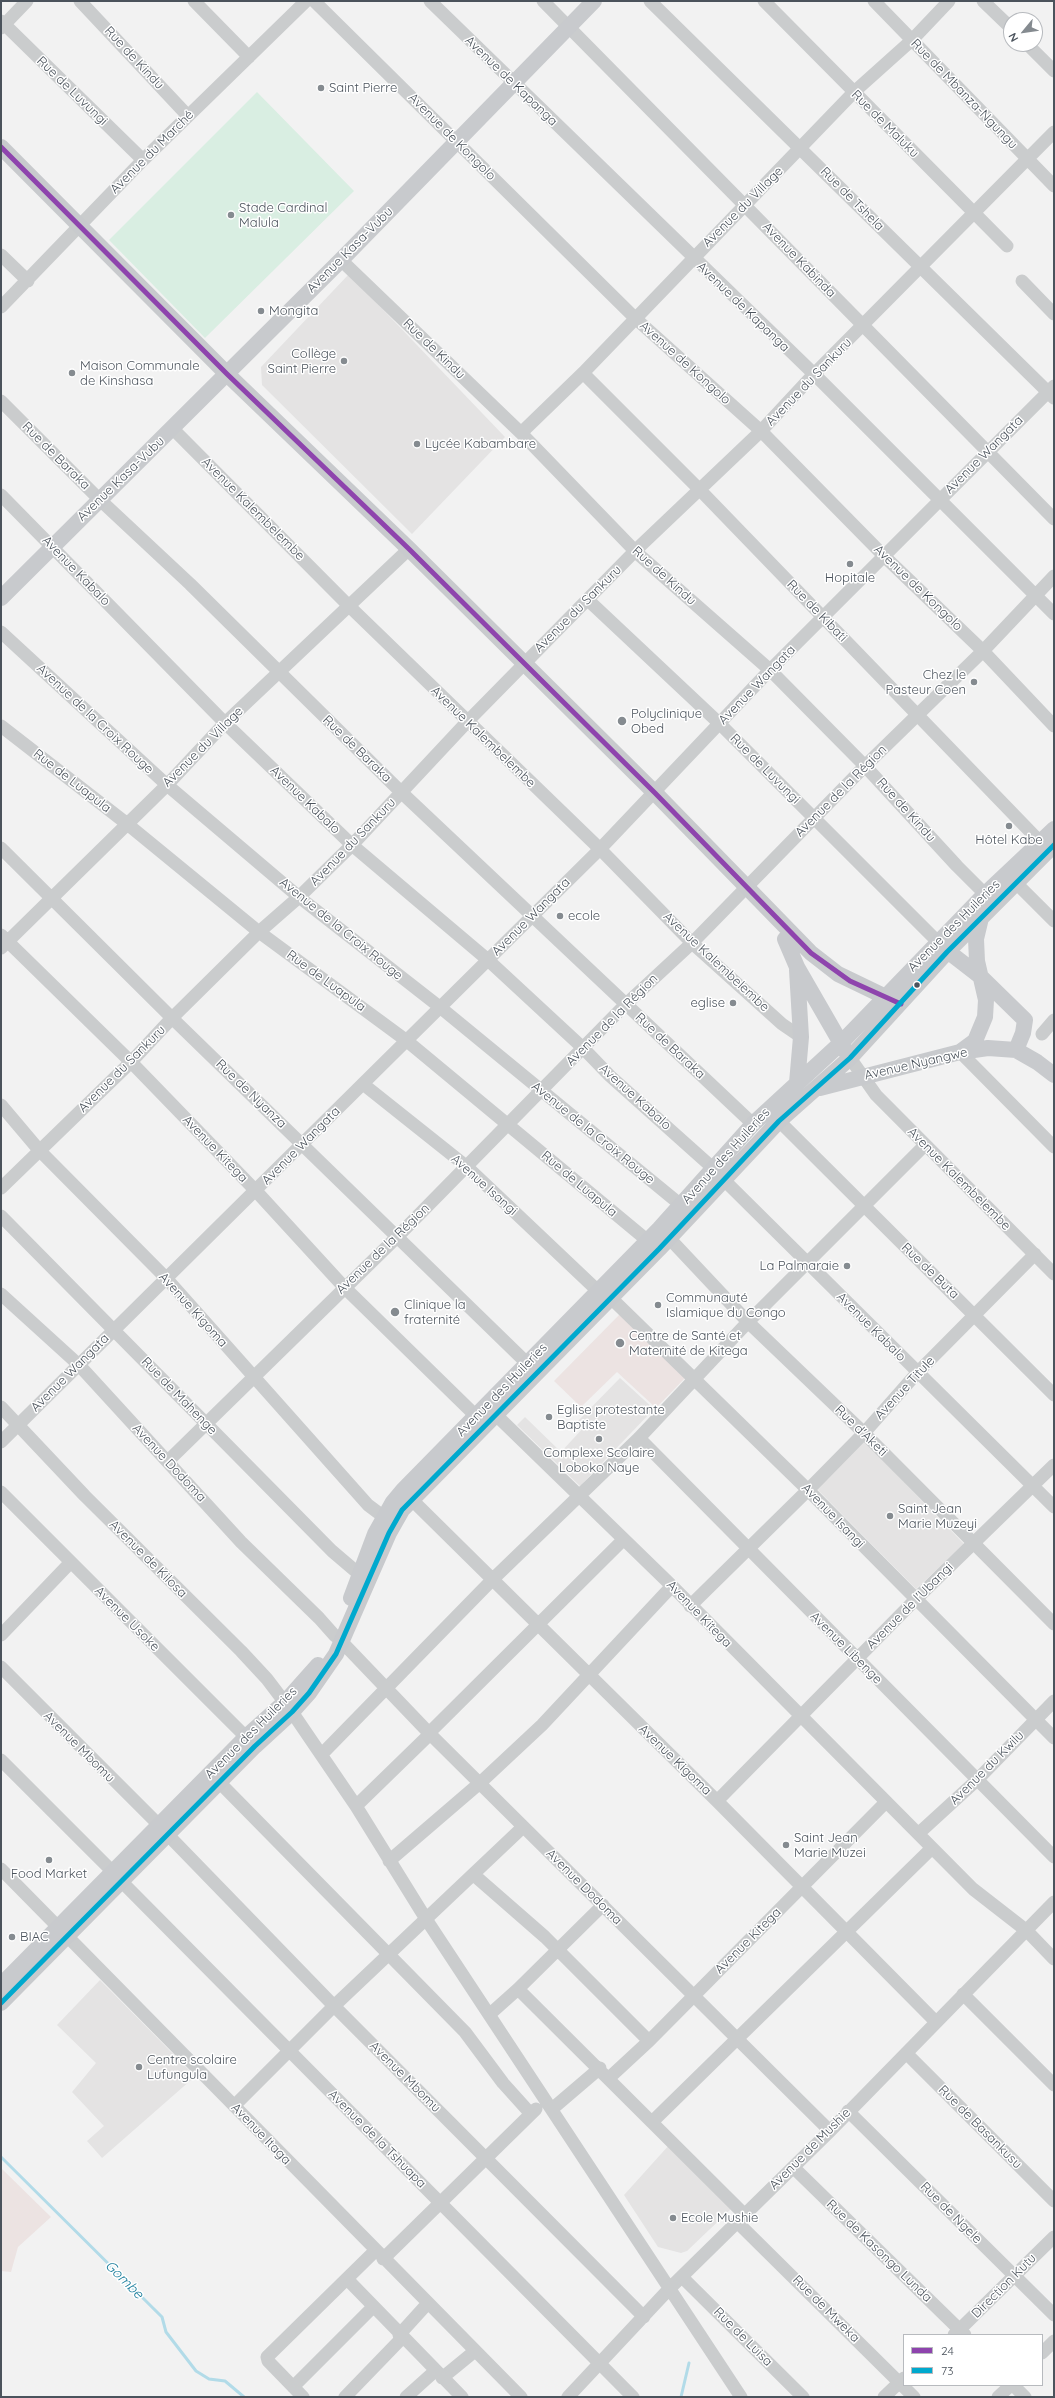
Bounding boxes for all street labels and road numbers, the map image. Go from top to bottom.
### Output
street label: Rue de Kindu [101,23,167,93]
street label: Avenue de Kapanga [461,33,561,129]
street label: Rue de Mbanza-Ngungu [907,36,1021,152]
street label: Rue de Luvungi [33,53,111,129]
street label: Rue de Maluku [848,87,922,161]
street label: Avenue de Kongolo [405,90,499,184]
street label: Avenue du Marché [107,107,197,197]
street label: Avenue du Village [699,163,787,251]
street label: Rue de Tshela [817,164,887,234]
street label: Avenue Kasa-Vubu [304,204,396,296]
street label: Avenue Kabinda [759,219,839,301]
street label: Avenue de Kapanga [693,259,793,355]
street label: Rue de Kindu [400,316,468,382]
street label: Avenue de Kongolo [636,318,734,408]
street label: Avenue du Sankuru [763,335,855,429]
street label: Avenue Wangata [942,413,1026,497]
street label: Rue de Baraka [19,419,93,493]
street label: Avenue Kasa-Vubu [74,433,168,525]
street label: Avenue Kalembelembe [198,454,308,564]
street label: Avenue Kabalo [39,533,113,609]
street label: Avenue de Kongolo [870,542,966,634]
street label: Rue de Kindu [629,543,699,609]
street label: Avenue du Sankuru [531,562,625,656]
street label: Rue de Kibati [784,577,850,645]
street label: Avenue Wangata [715,642,799,728]
street label: Avenue de la Croix Rouge [33,661,157,777]
street label: Avenue Kalembelembe [428,683,538,791]
street label: Avenue du Village [159,703,247,791]
street label: Rue de Baraka [319,712,395,786]
street label: Rue de Luvungi [727,731,803,807]
street label: Avenue de la Région [792,742,890,840]
street label: Rue de Luapula [30,746,114,816]
street label: Avenue Kabalo [267,763,343,837]
street label: Rue de Kindu [873,775,939,845]
street label: Avenue du Sankuru [307,795,399,889]
street label: Avenue de la Croix Rouge [276,875,406,983]
street label: Avenue Wangata [489,875,573,959]
street label: Avenue des Huileries [905,877,1003,975]
street label: Avenue Kalembelembe [660,909,772,1015]
street label: Rue de Luapula [283,947,369,1015]
street label: Avenue de la Région [563,971,661,1069]
street label: Rue de Baraka [632,1010,708,1082]
street label: Avenue du Sankuru [75,1022,169,1116]
street label: Avenue Nyangwe [863,1045,969,1083]
street label: Rue de Nyanza [212,1056,290,1132]
street label: Avenue Kabalo [596,1061,674,1133]
street label: Avenue de la Croix Rouge [528,1079,658,1187]
street label: Avenue Wangata [259,1104,343,1188]
street label: Avenue des Huileries [679,1105,773,1207]
street label: Avenue Kitega [179,1112,251,1186]
street label: Avenue Kalembelembe [904,1124,1014,1234]
street label: Rue de Luapula [538,1148,620,1220]
street label: Avenue Isangi [448,1151,520,1219]
street label: Avenue de la Région [333,1201,433,1297]
street label: Rue de Buta [898,1240,962,1302]
street label: Avenue Kigoma [155,1269,231,1351]
street label: Avenue Kabalo [833,1289,909,1365]
street label: Avenue Wangata [28,1331,112,1415]
street label: Avenue des Huileries [453,1340,551,1440]
street label: Avenue Titule [872,1353,938,1423]
street label: Rue de Mahenge [138,1354,220,1438]
street label: Rue d'Aketi [832,1402,890,1460]
street label: Avenue Dodoma [129,1421,209,1505]
street label: Avenue Isangi [798,1480,868,1552]
street label: Avenue de Kilosa [106,1517,190,1601]
street label: Avenue de l'Ubangi [864,1560,956,1652]
street label: Avenue Kitega [663,1577,735,1651]
street label: Avenue Usoke [91,1583,163,1655]
street label: Avenue Libenge [807,1609,885,1687]
street label: Avenue des Huileries [202,1684,300,1782]
street label: Avenue Mbomu [40,1708,118,1786]
street label: Avenue Kigoma [635,1721,715,1799]
street label: Avenue du Kwilu [947,1728,1027,1808]
street label: Avenue Dodoma [543,1846,625,1928]
street label: Avenue Kitega [712,1905,784,1977]
street label: Avenue Mbomu [366,2038,444,2116]
street label: Rue de Basankusu [935,2082,1025,2172]
street label: Avenue de la Tshuapa [325,2087,429,2191]
street label: Avenue Itaga [228,2100,294,2168]
street label: Avenue de Mushie [766,2105,854,2193]
street label: Rue de Ngele [917,2179,985,2247]
street label: Rue de Kasongo Lunda [823,2197,935,2305]
street label: Direction Kutu [968,2250,1040,2322]
street label: Rue de Mweka [789,2272,863,2346]
street label: Rue de Luisa [710,2304,776,2370]

